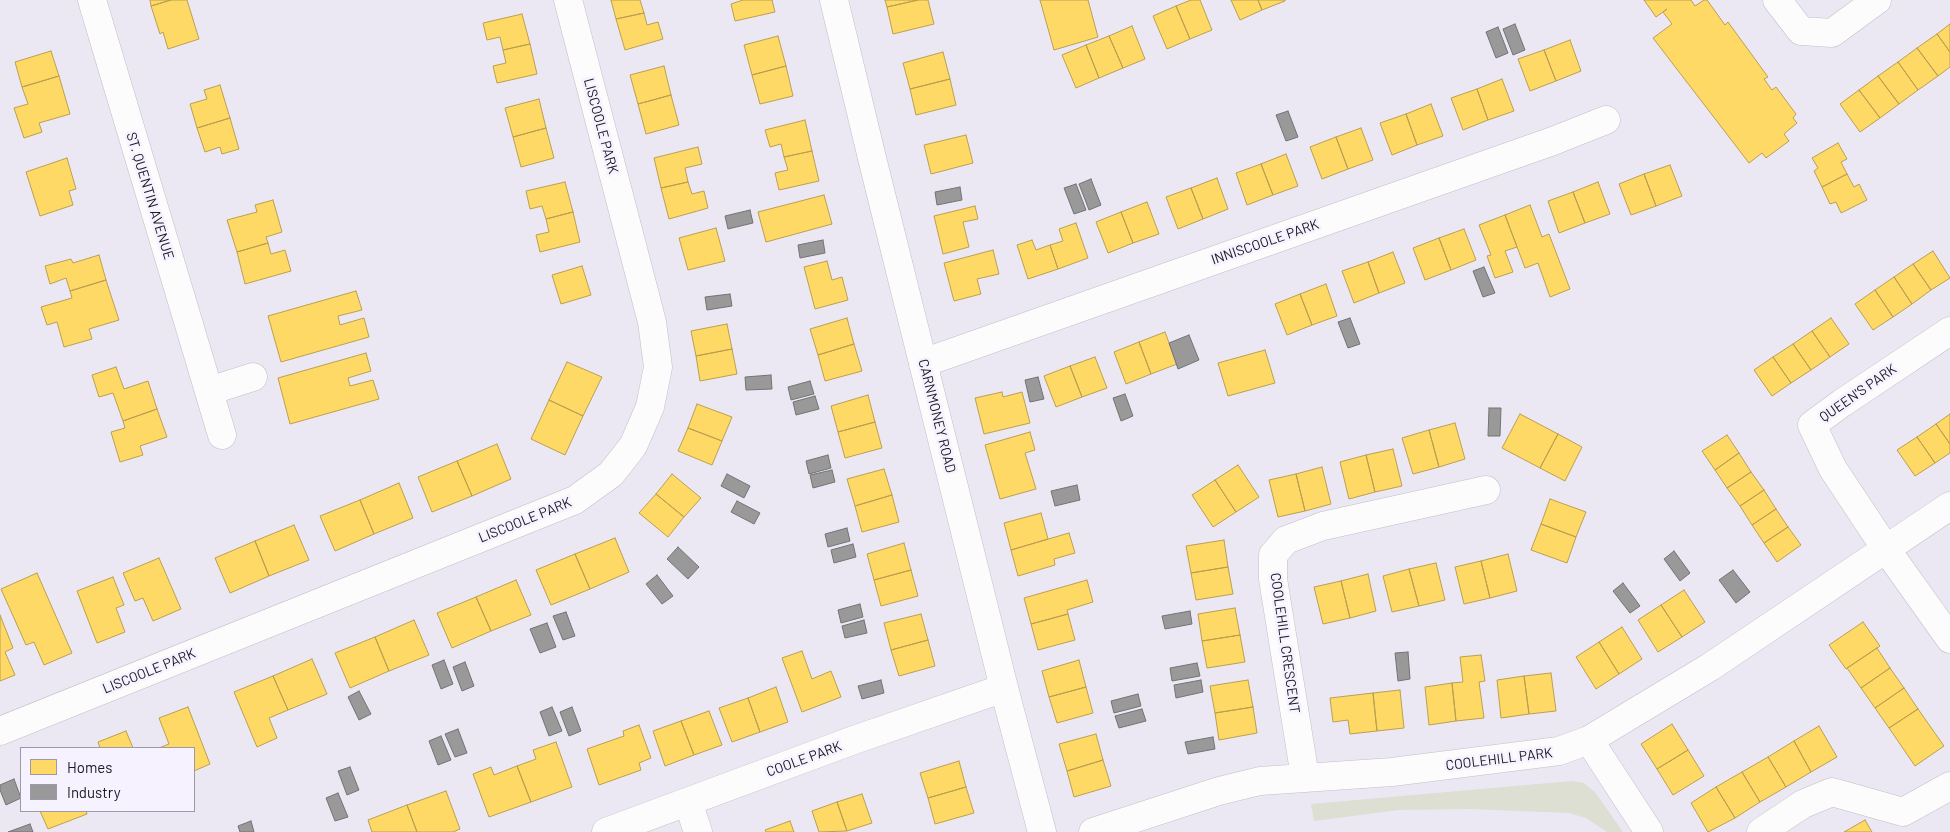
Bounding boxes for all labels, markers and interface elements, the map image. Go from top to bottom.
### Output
street label: LISCOOLE PARK [580,76,622,176]
street label: ST. QUENTIN AVENUE [123,130,177,262]
street label: INNISCOOLE PARK [1209,216,1321,268]
street label: CARNMONEY ROAD [915,357,959,475]
street label: QUEEN'S PARK [1816,360,1900,426]
street label: LISCOOLE PARK [476,494,574,546]
street label: COOLEHILL CRESCENT [1267,572,1303,714]
street label: LISCOOLE PARK [100,645,198,697]
street label: COOLE PARK [764,738,844,780]
street label: COOLEHILL PARK [1445,744,1553,774]
legend [20,747,195,812]
text: Homes [67,758,112,776]
text: Industry [67,783,121,801]

